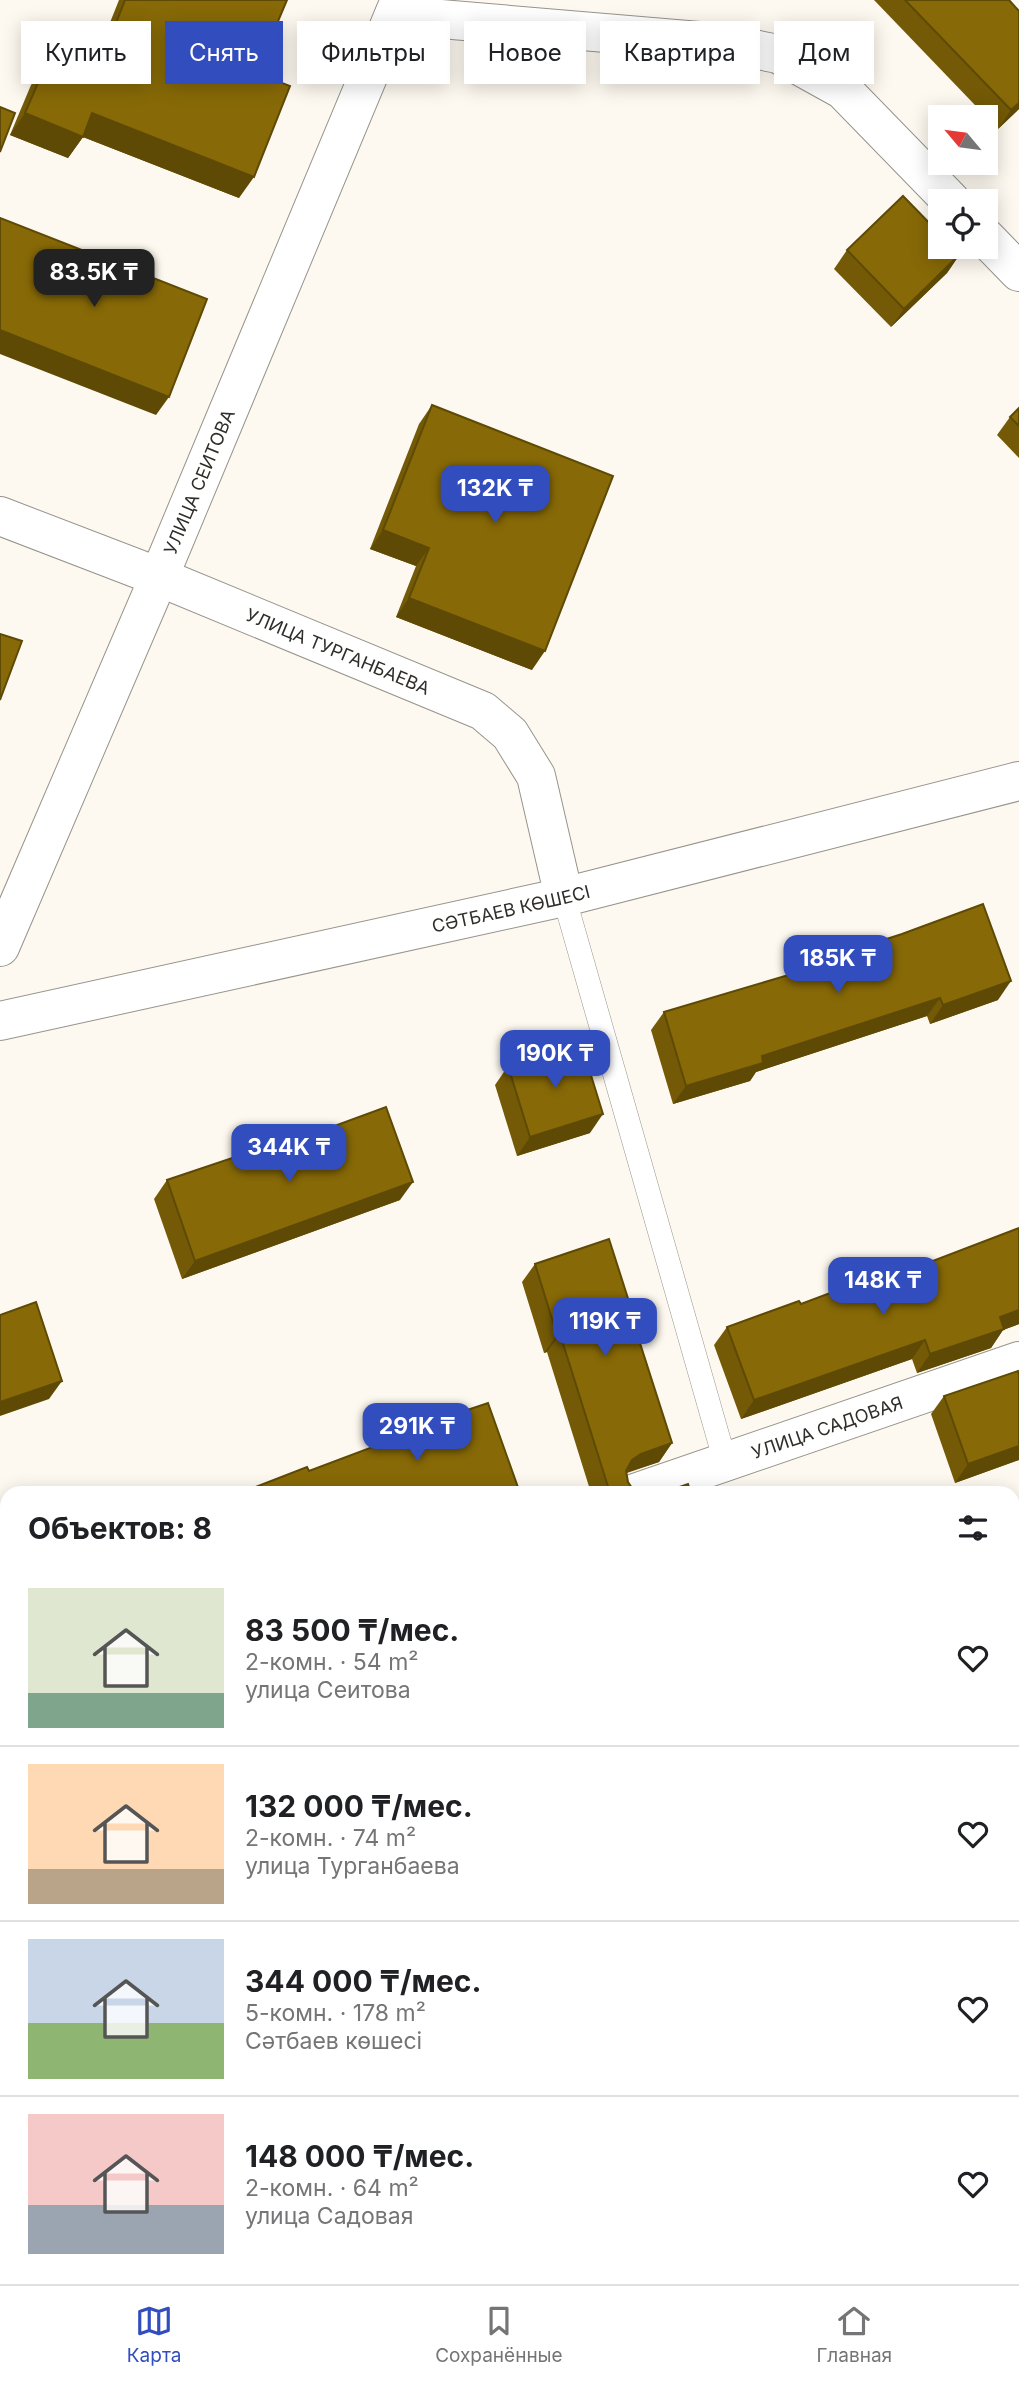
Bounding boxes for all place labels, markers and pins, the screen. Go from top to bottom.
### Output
pin: 83.5K ₸ [29,250,159,309]
pin: 132K ₸ [438,466,552,525]
pin: 185K ₸ [781,936,895,995]
pin: 190K ₸ [498,1030,612,1090]
pin: 344K ₸ [232,1124,346,1184]
pin: 148K ₸ [826,1258,940,1317]
pin: 119K ₸ [548,1298,662,1358]
pin: 291K ₸ [360,1404,474,1463]

